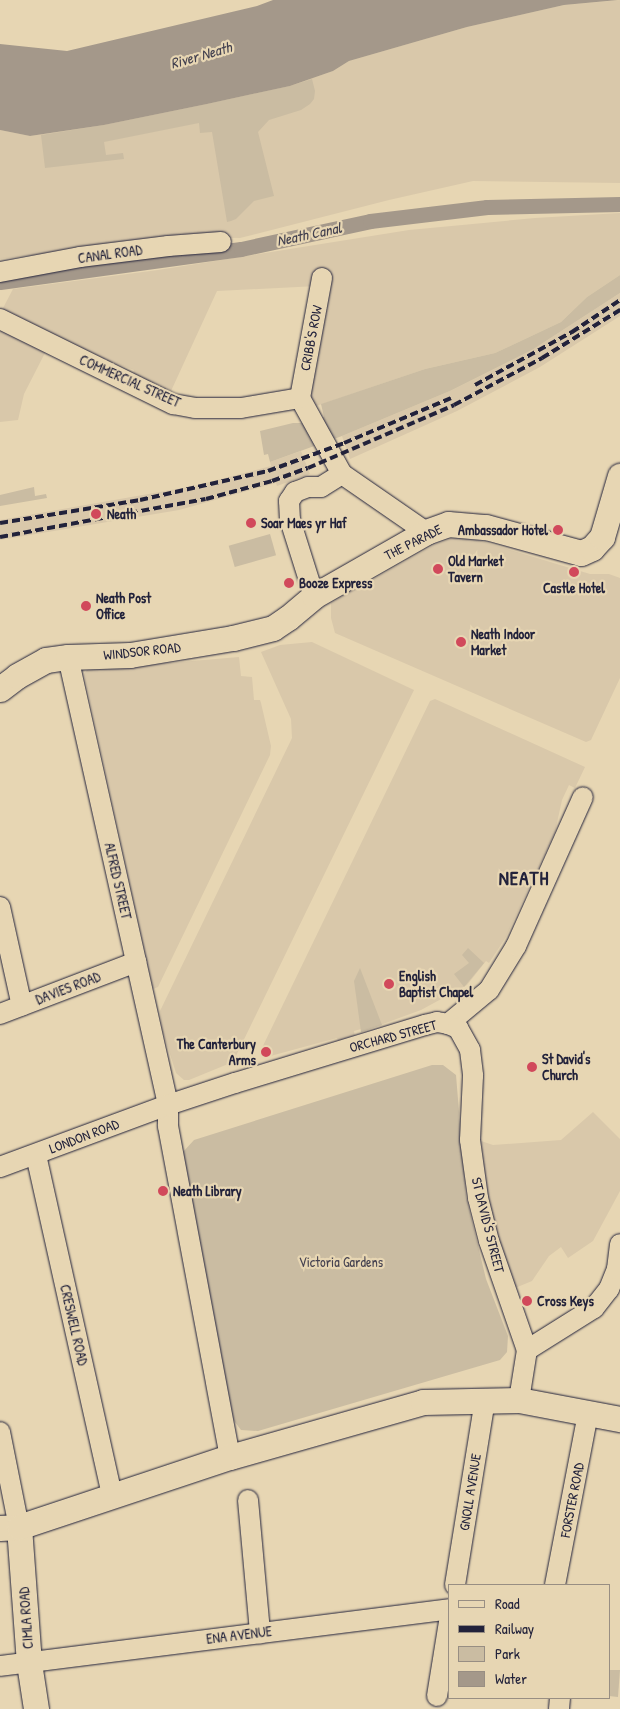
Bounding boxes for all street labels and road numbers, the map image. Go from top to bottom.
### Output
street label: CANAL ROAD [77,241,143,267]
street label: CRIBB'S ROW [296,304,326,372]
street label: COMMERCIAL STREET [77,351,183,411]
street label: THE PARADE [382,520,444,564]
street label: WINDSOR ROAD [103,639,181,663]
street label: ALFRED STREET [101,841,135,921]
street label: DAVIES ROAD [33,968,103,1008]
street label: ORCHARD STREET [348,1016,438,1056]
street label: LONDON ROAD [47,1115,121,1157]
street label: ST DAVID'S STREET [468,1176,508,1274]
street label: CRESWELL ROAD [57,1283,91,1367]
street label: GNOLL AVENUE [456,1452,484,1532]
street label: FORSTER ROAD [557,1461,587,1539]
street label: CIMLA ROAD [15,1586,37,1650]
street label: ENA AVENUE [205,1623,273,1647]

